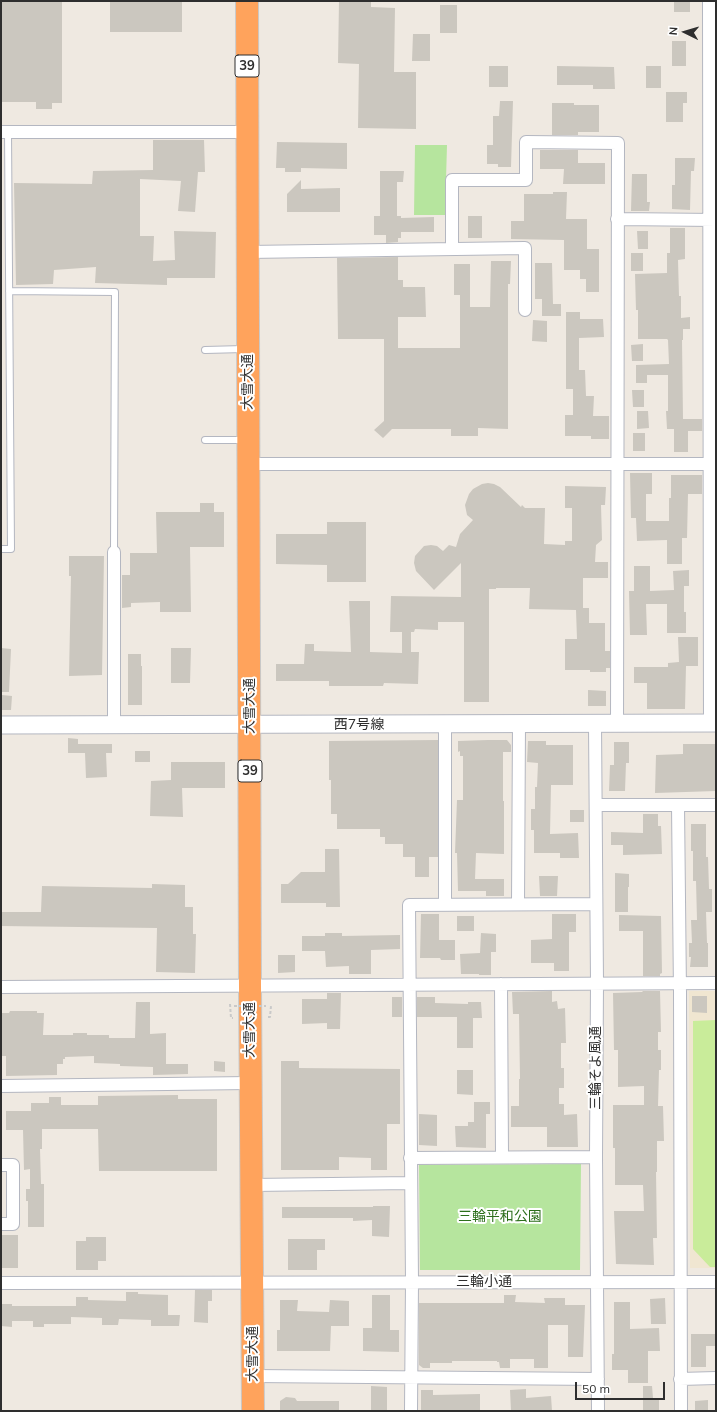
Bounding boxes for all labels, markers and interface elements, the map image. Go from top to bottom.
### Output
north arrow [665,12,705,52]
text: N [666,26,680,36]
road number: 39 [235,55,259,77]
street label: 大雪大通 [240,354,256,410]
street label: 大雪大通 [242,678,258,734]
street label: 西7号線 [334,717,384,733]
road number: 39 [238,760,262,782]
street label: 大雪大通 [242,1002,258,1058]
street label: 三輪そよ風通 [588,1026,604,1110]
park label: 三輪平和公園 [458,1209,542,1225]
street label: 三輪小通 [456,1274,512,1290]
street label: 大雪大通 [245,1326,261,1382]
scale bar [577,1374,667,1400]
text: 50 m [582,1381,610,1396]

